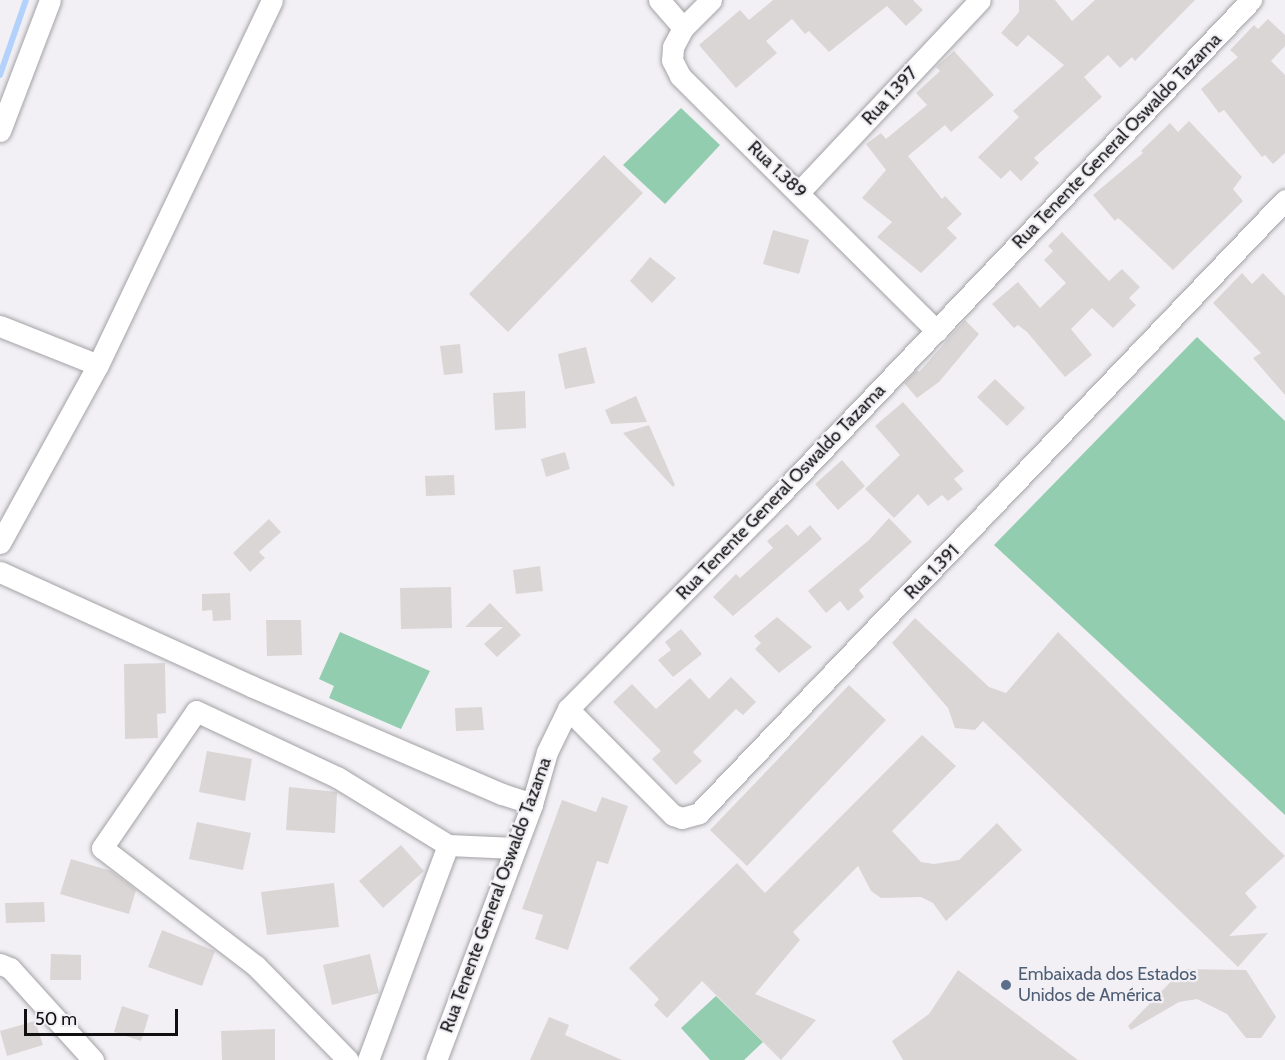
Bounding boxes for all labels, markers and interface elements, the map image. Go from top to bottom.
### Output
street label: Rua Tenente General Oswaldo Tazama [1008,29,1226,253]
street label: Rua 1.397 [858,63,922,129]
street label: Rua 1.389 [743,137,811,203]
street label: Rua Tenente General Oswaldo Tazama [672,380,890,604]
street label: Rua 1.391 [900,540,964,604]
street label: Rua Tenente General Oswaldo Tazama [436,754,556,1036]
place label: Embaixada dos Estados Unidos de América [1018,964,1197,1006]
marker: Embaixada dos Estados Unidos de América [999,978,1013,992]
scale bar [27,997,182,1035]
text: 50 m [35,1008,77,1030]

